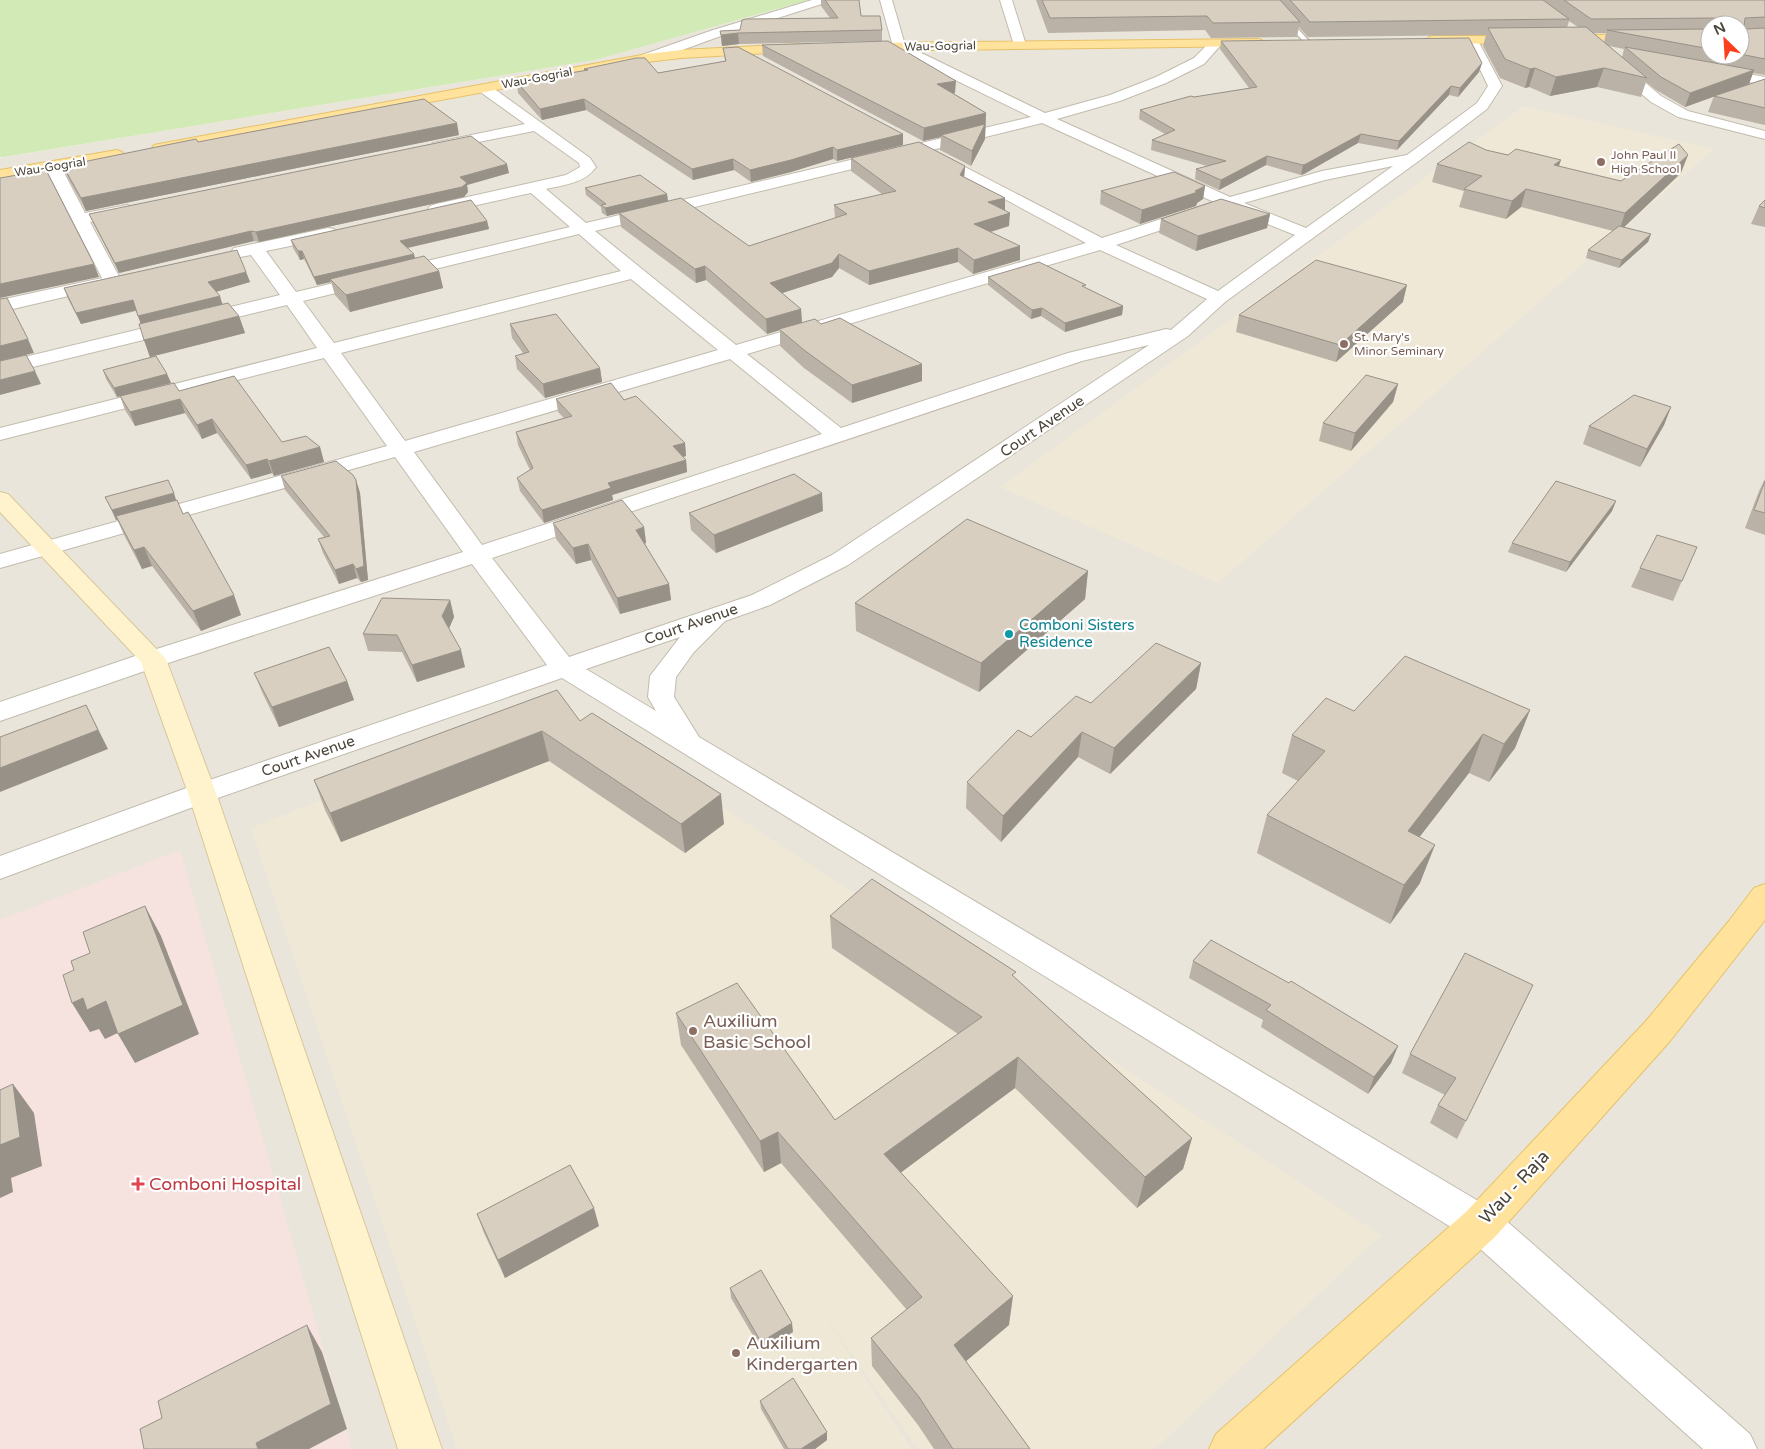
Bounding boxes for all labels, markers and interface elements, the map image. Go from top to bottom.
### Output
north arrow [1700,15,1750,65]
text: N [1711,19,1728,39]
street label: Wau-Gogrial [904,38,976,54]
street label: Wau-Gogrial [500,64,574,92]
place label: John Paul II High School [1611,148,1680,176]
street label: Wau-Gogrial [13,154,87,180]
marker: John Paul II High School [1595,156,1607,168]
place label: St. Mary's Minor Seminary [1354,330,1445,358]
marker: St. Mary's Minor Seminary [1338,338,1350,350]
street label: Court Avenue [997,391,1087,461]
street label: Court Avenue [642,600,740,648]
place label: Comboni Sisters Residence [1019,616,1134,651]
marker: Comboni Sisters Residence [1003,628,1015,640]
street label: Court Avenue [259,732,357,780]
place label: Auxilium Basic School [703,1010,811,1053]
marker: Auxilium Basic School [687,1025,699,1037]
street label: Wau - Raja [1474,1146,1554,1228]
place label: Comboni Hospital [149,1173,301,1195]
marker: Comboni Hospital [131,1177,145,1191]
place label: Auxilium Kindergarten [746,1332,858,1375]
marker: Auxilium Kindergarten [730,1347,742,1359]

